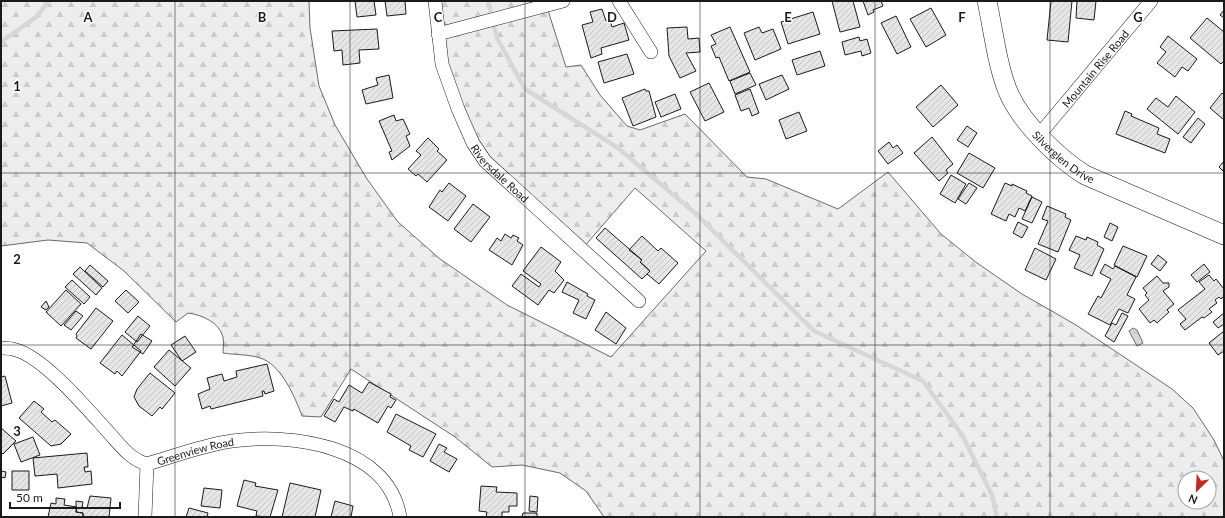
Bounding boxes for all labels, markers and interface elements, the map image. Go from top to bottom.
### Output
text: A [82,9,93,25]
text: B [258,9,267,25]
text: C [434,9,443,25]
text: D [607,9,617,25]
text: E [784,9,792,25]
text: F [958,9,966,25]
text: G [1133,9,1143,25]
street label: Mountain Rise Road [1059,27,1131,110]
text: 1 [13,78,21,94]
street label: Silverglen Drive [1030,128,1097,185]
street label: Riversdale Road [469,141,532,204]
text: 2 [13,251,21,267]
text: 3 [13,423,21,439]
street label: Greenview Road [155,434,235,467]
north arrow [1177,470,1217,510]
scale bar [10,484,120,510]
text: 50 m [16,490,43,505]
text: N [1186,492,1199,507]

